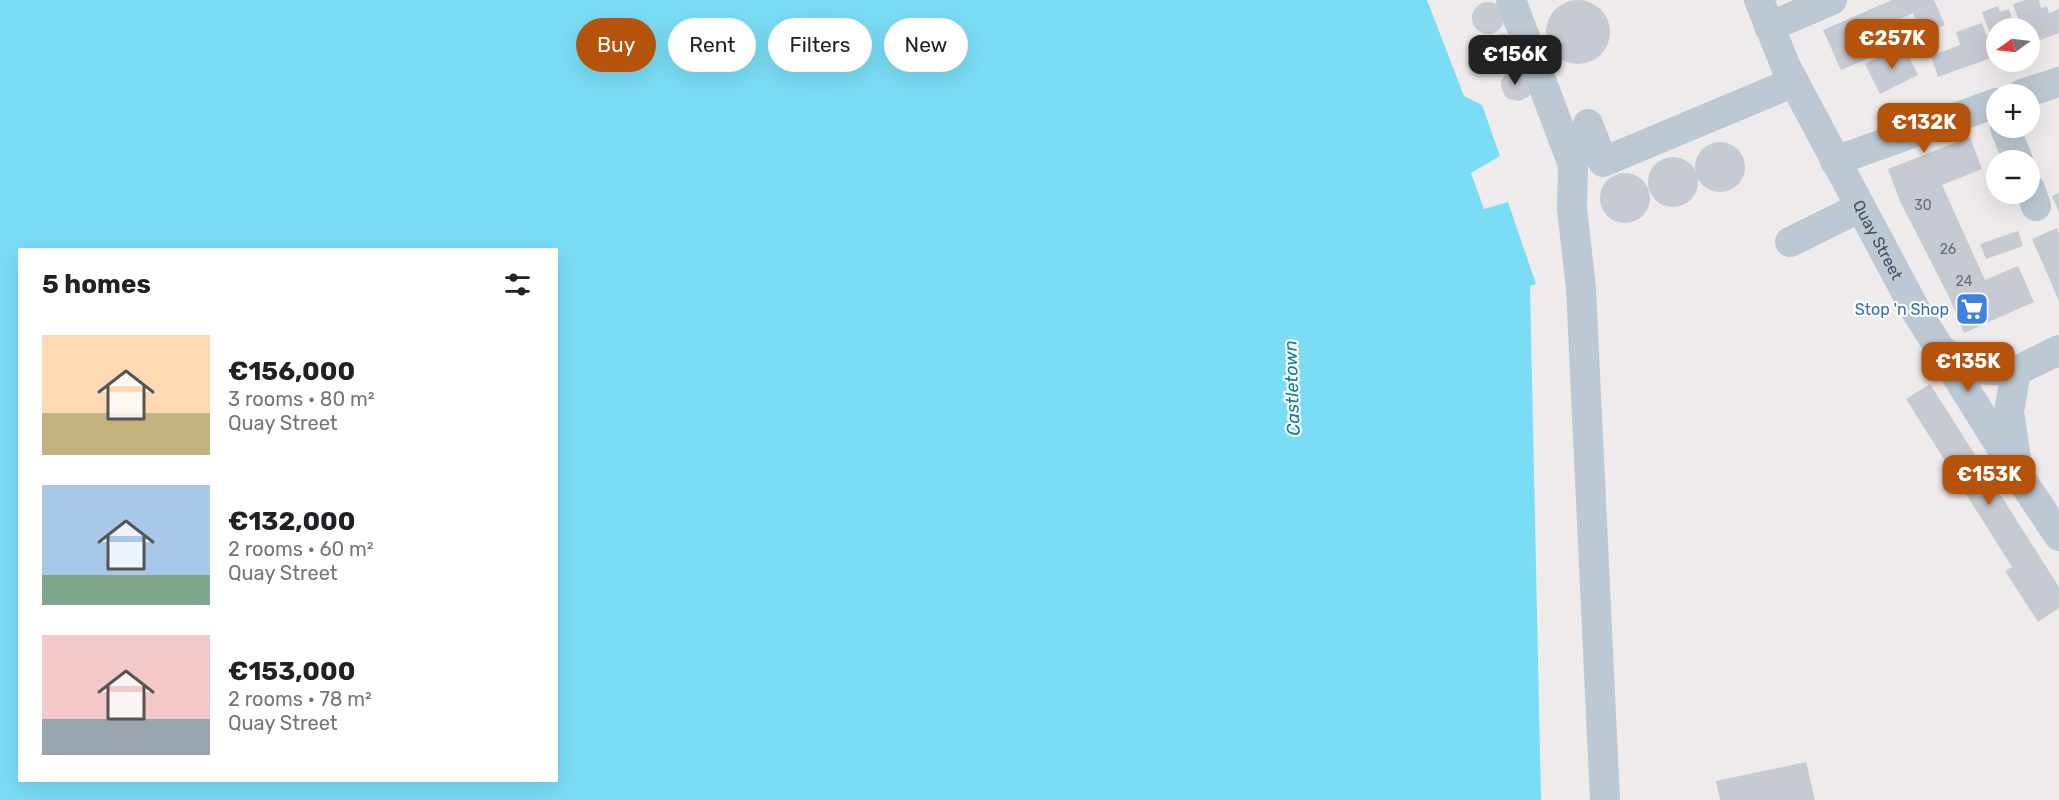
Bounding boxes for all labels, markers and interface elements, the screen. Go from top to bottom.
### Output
chip: Buy [576,18,656,72]
chip: Rent [668,18,756,72]
chip: Filters [768,18,872,72]
chip: New [884,18,968,72]
north arrow [1986,18,2040,72]
map controls [1986,18,2040,204]
pin: €257K [1850,19,1934,70]
text: €257K [1859,26,1925,50]
pin: €156K [1473,35,1557,86]
text: €156K [1483,42,1547,66]
button: + [1986,84,2040,138]
pin: €132K [1882,103,1966,154]
text: €132K [1891,110,1957,134]
button: − [1986,150,2040,204]
street label: Quay Street [1849,197,1907,283]
house number: 30 [1914,197,1932,214]
house number: 26 [1940,241,1956,258]
icon: filters [501,268,534,301]
text: 5 homes [42,269,151,300]
house number: 24 [1956,273,1973,290]
supermarket icon: Stop 'n Shop [1954,291,1990,327]
place label: Stop 'n Shop [1855,300,1949,319]
water label: Castletown [1279,340,1305,436]
pin: €135K [1926,342,2010,393]
text: €135K [1936,349,2001,373]
text: €156,000 [228,356,355,387]
icon: home [90,359,162,431]
text: 3 rooms · 80 m² [228,387,375,411]
text: Quay Street [228,411,338,435]
pin: €153K [1947,455,2031,506]
text: €153K [1957,462,2022,486]
text: €132,000 [228,506,355,537]
icon: home [90,509,162,581]
text: 2 rooms · 60 m² [228,537,374,561]
text: Quay Street [228,561,338,585]
text: €153,000 [228,656,355,687]
icon: home [90,659,162,731]
text: 2 rooms · 78 m² [228,687,372,711]
text: Quay Street [228,711,338,735]

